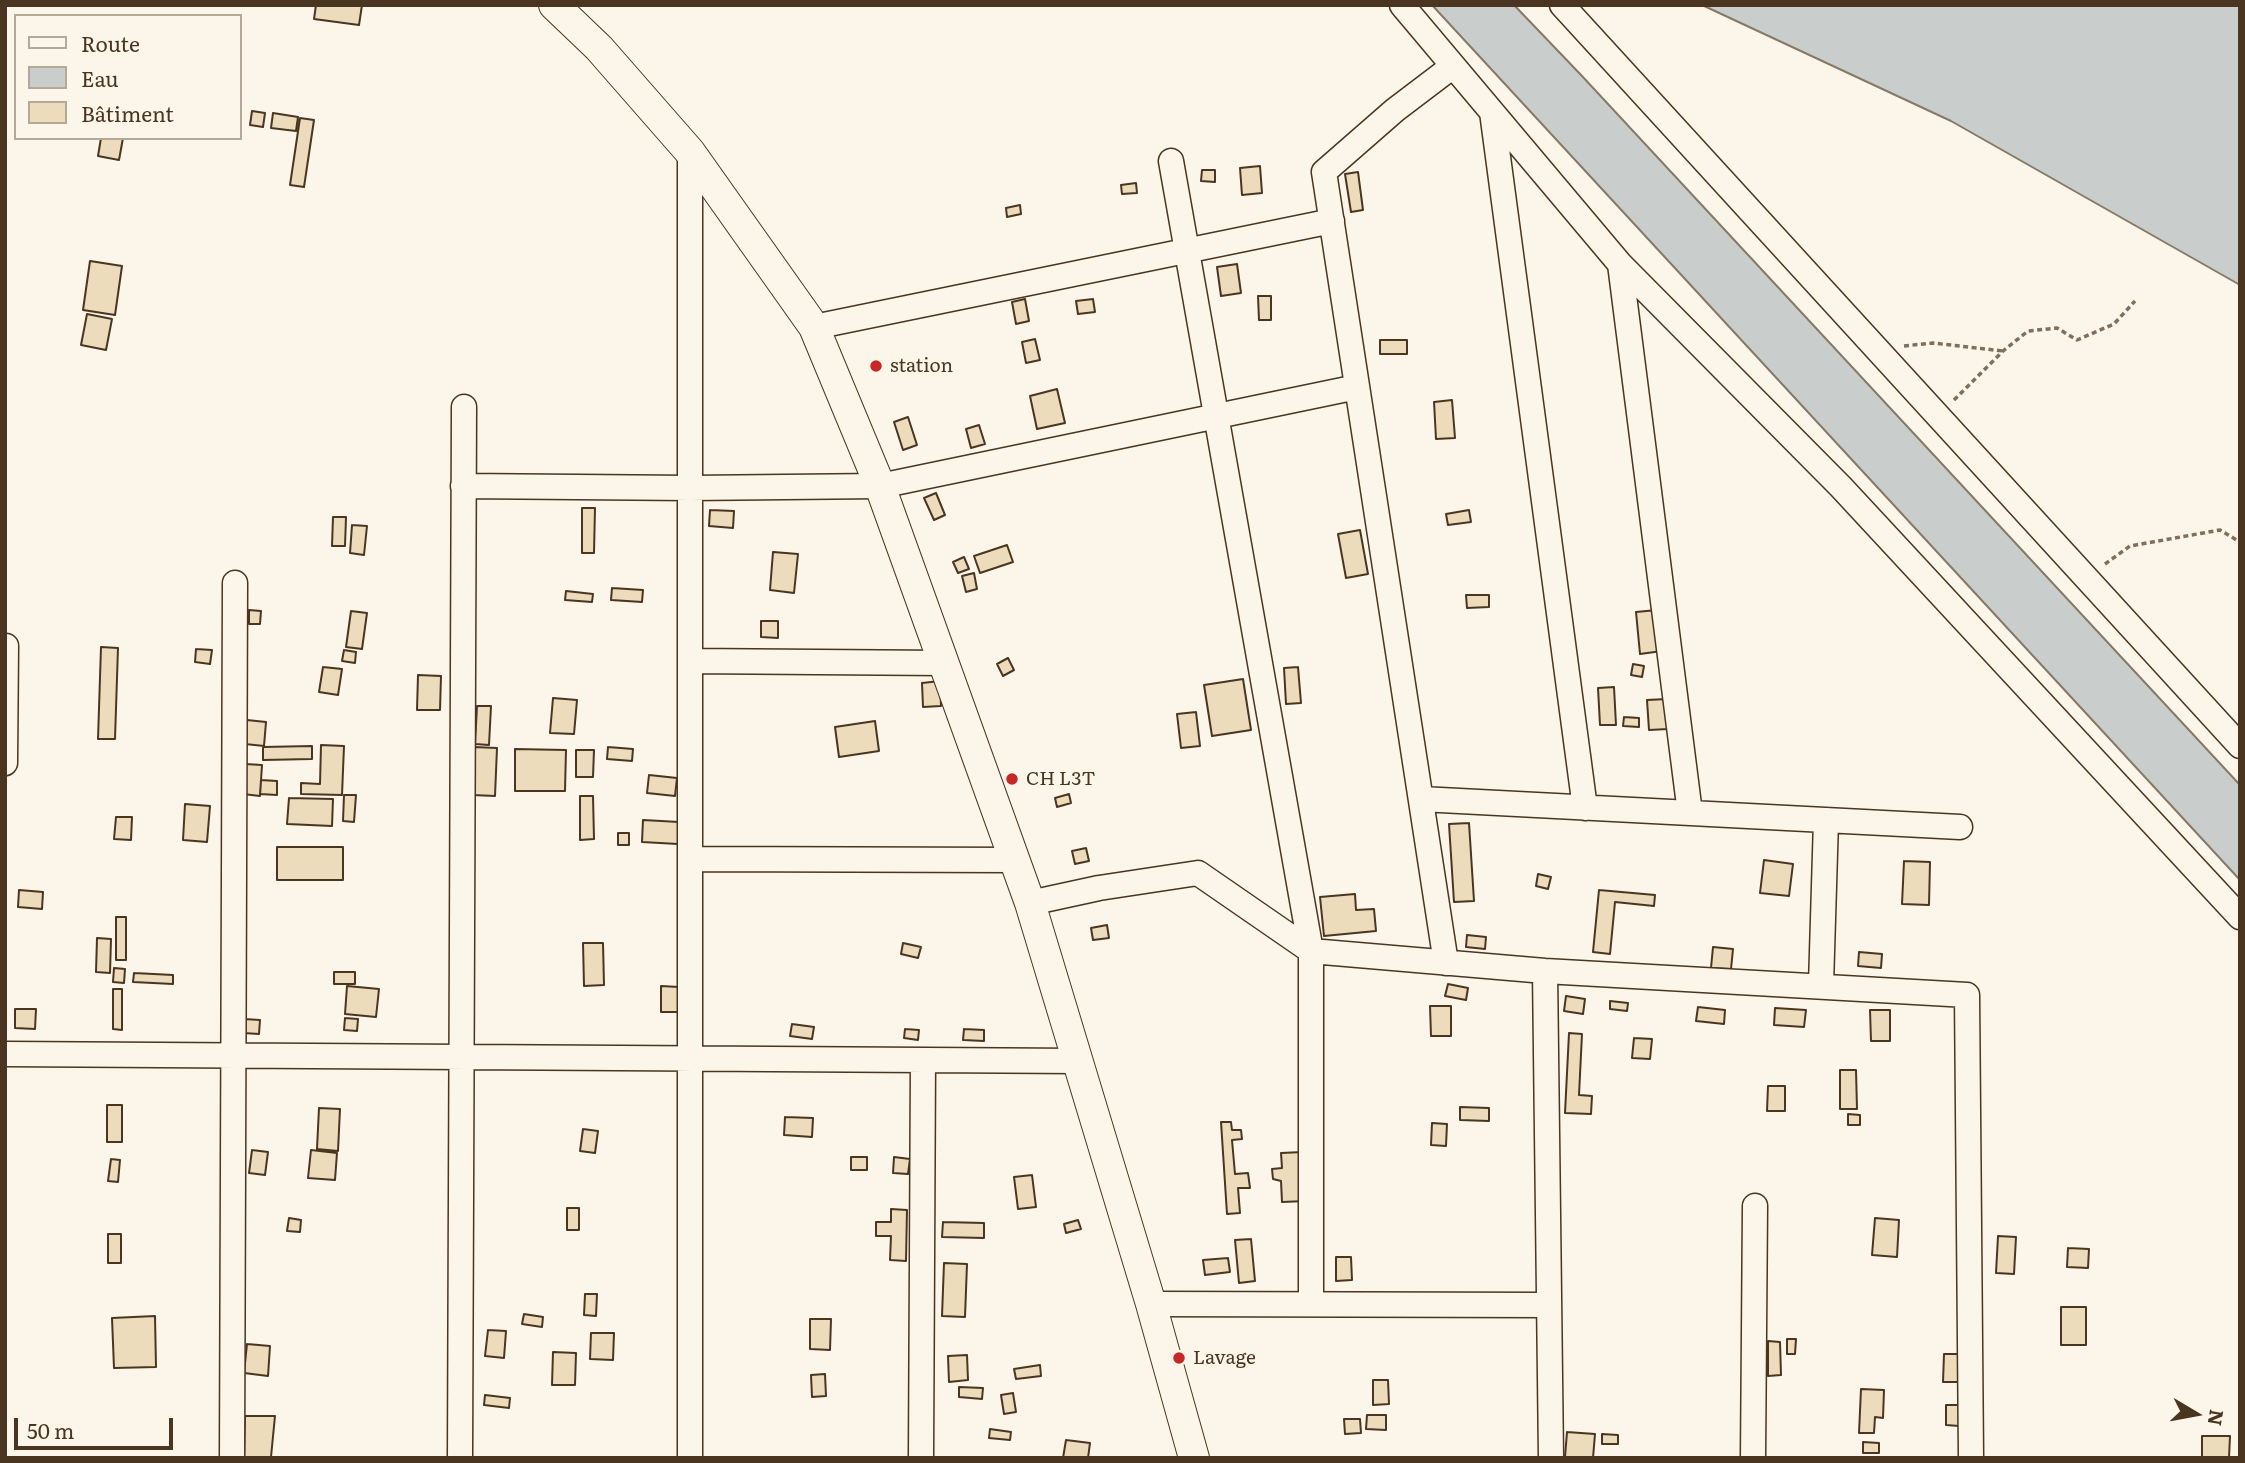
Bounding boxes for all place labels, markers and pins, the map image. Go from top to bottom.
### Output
place label: station [890,355,953,377]
marker: station [868,358,884,374]
place label: CH L3T [1026,768,1095,790]
marker: CH L3T [1004,771,1020,787]
place label: Lavage [1193,1347,1256,1369]
marker: Lavage [1171,1350,1187,1366]

